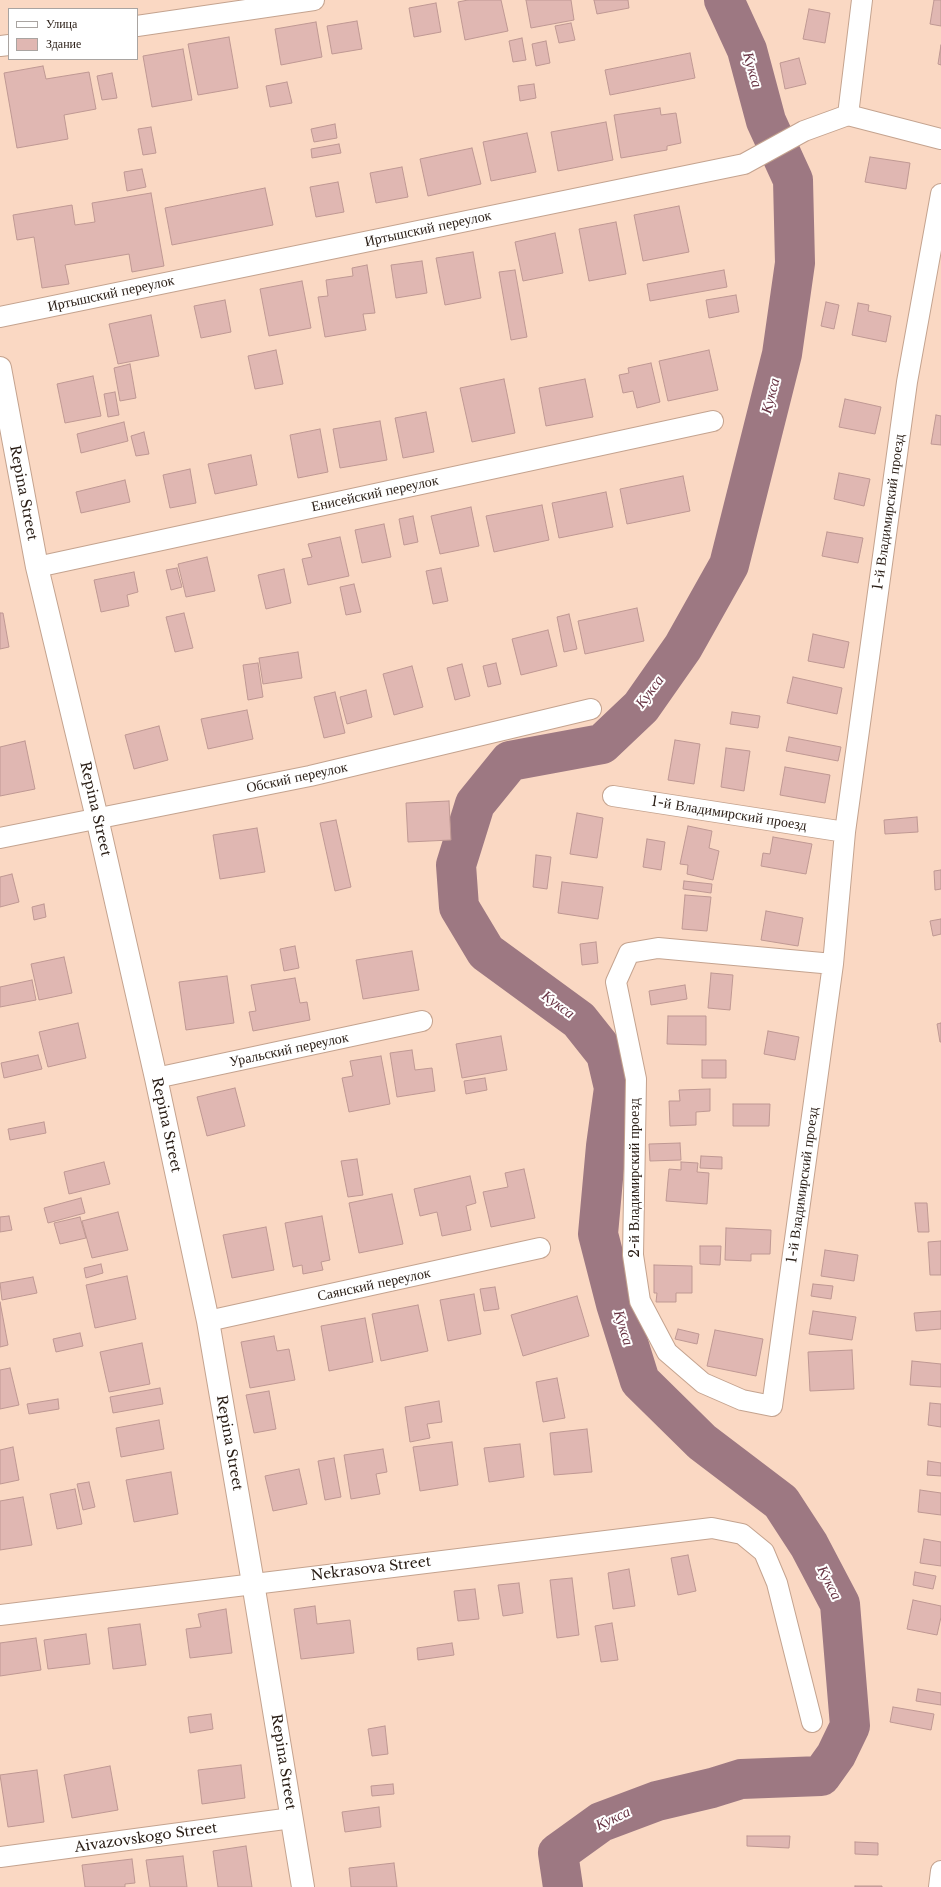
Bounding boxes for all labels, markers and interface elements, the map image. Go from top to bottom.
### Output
legend [8,8,138,60]
text: Улица [46,16,77,31]
text: Здание [46,36,81,51]
water label: Кукса [738,50,766,90]
street label: Иртышский переулок [363,207,493,251]
street label: Иртышский переулок [46,272,176,316]
water label: Кукса [758,376,784,416]
street label: 1-й Владимирский проезд [870,433,908,591]
street label: Repina Street [6,444,40,542]
street label: Енисейский переулок [310,472,440,516]
water label: Кукса [632,672,668,712]
street label: Обский переулок [245,759,349,797]
street label: Repina Street [76,760,114,858]
street label: 1-й Владимирский проезд [650,793,808,835]
water label: Кукса [538,987,578,1023]
street label: Уральский переулок [228,1029,350,1071]
street label: Repina Street [148,1076,184,1174]
street label: 2-й Владимирский проезд [627,1098,643,1258]
street label: 1-й Владимирский проезд [784,1106,822,1264]
street label: Саянский переулок [316,1265,432,1305]
water label: Кукса [609,1308,637,1348]
street label: Repina Street [212,1394,246,1492]
street label: Nekrasova Street [310,1553,432,1585]
water label: Кукса [813,1563,845,1603]
street label: Repina Street [267,1713,299,1811]
water label: Кукса [593,1803,633,1835]
street label: Aivazovskogo Street [74,1820,218,1856]

